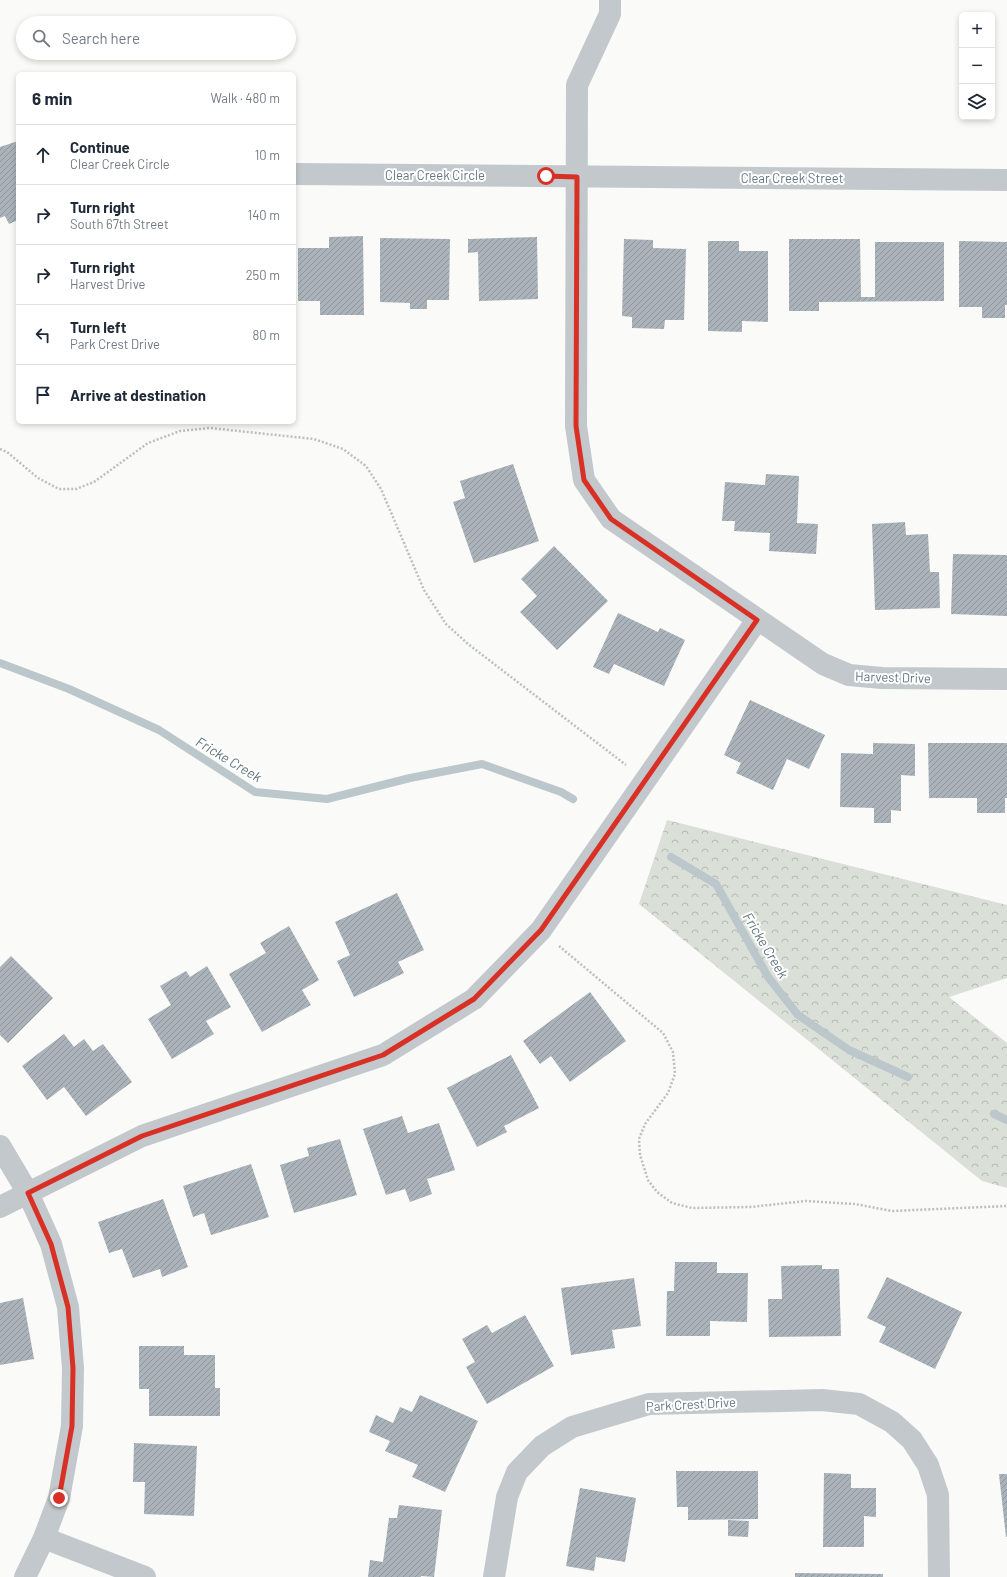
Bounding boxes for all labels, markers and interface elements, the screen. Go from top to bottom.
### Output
map controls [959,12,995,120]
button: + [959,12,995,48]
search box [16,16,296,60]
icon: search [30,27,52,49]
text: Search here [62,29,140,47]
button: − [959,48,995,84]
button: layers [959,84,995,120]
text: 6 min [32,88,72,108]
text: Walk · 480 m [210,90,280,106]
text: Continue [70,138,130,156]
icon: ahead [32,144,54,166]
text: 10 m [255,147,280,163]
text: Clear Creek Circle [70,156,170,172]
street label: Clear Creek Circle [385,167,485,183]
route start [537,167,555,185]
street label: Clear Creek Street [741,170,843,186]
text: Turn right [70,198,135,216]
icon: right [32,204,54,226]
text: 140 m [248,207,280,223]
text: South 67th Street [70,216,169,232]
text: Turn right [70,258,135,276]
icon: right [32,264,54,286]
text: 250 m [246,267,280,283]
text: Harvest Drive [70,276,146,292]
text: Turn left [70,318,126,336]
icon: left [32,324,54,346]
text: 80 m [253,327,280,343]
text: Park Crest Drive [70,336,160,352]
icon: arrive [32,384,54,406]
text: Arrive at destination [70,386,206,404]
street label: Harvest Drive [855,668,931,686]
water label: Fricke Creek [193,733,265,785]
water label: Fricke Creek [740,909,792,981]
street label: Park Crest Drive [646,1394,736,1414]
route end [50,1489,68,1507]

